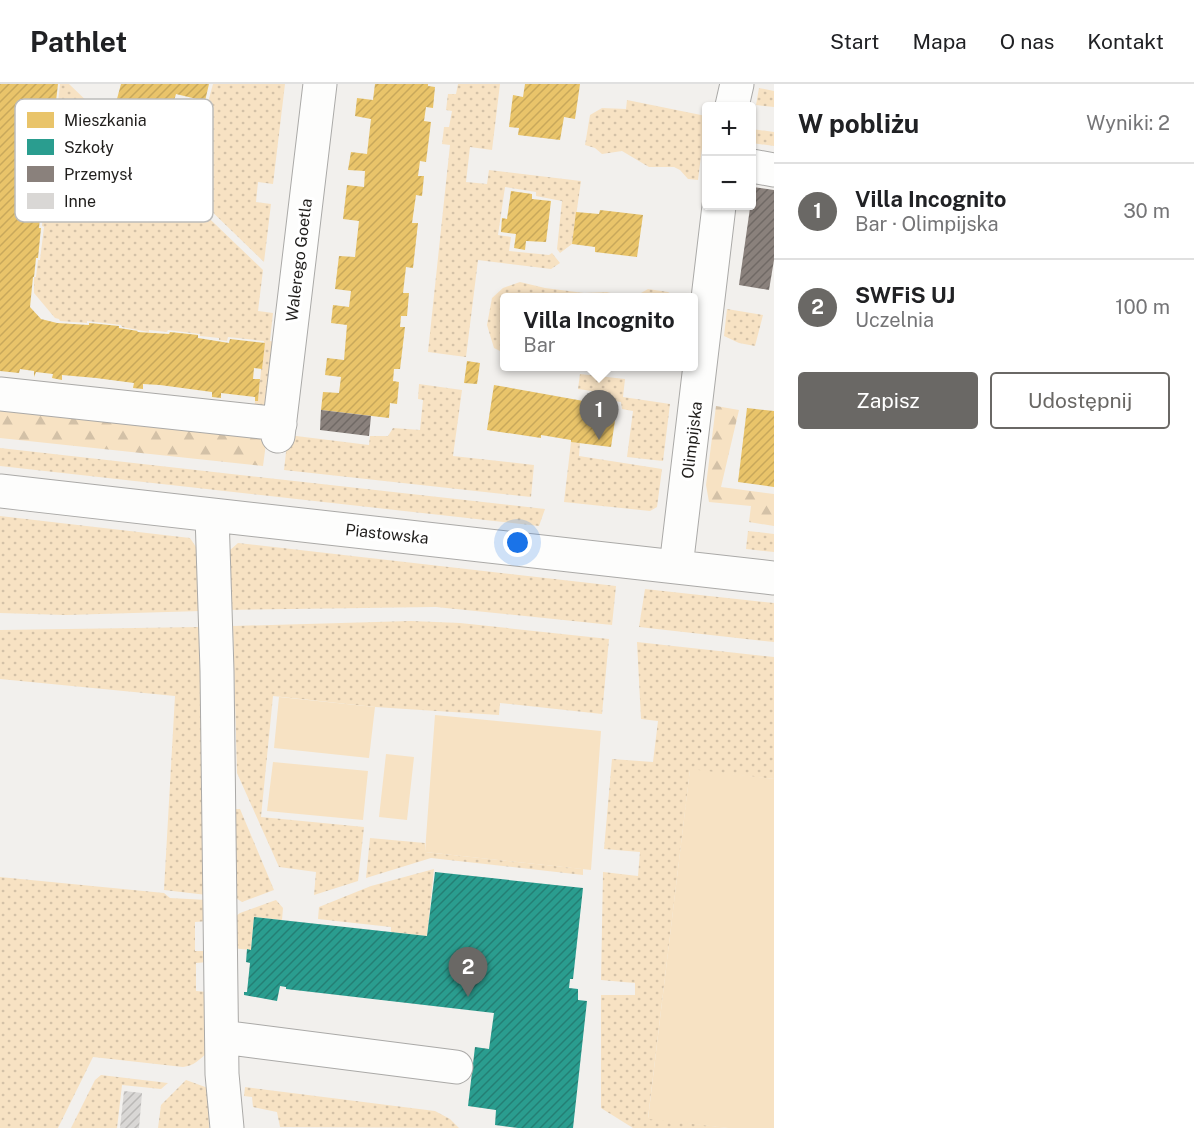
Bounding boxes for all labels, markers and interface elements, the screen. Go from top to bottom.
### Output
text: Pathlet [30,25,127,58]
text: Start [830,29,880,54]
text: Mapa [913,29,967,54]
text: O nas [1000,29,1054,54]
text: Kontakt [1087,29,1164,54]
legend [15,99,213,222]
map controls [702,102,756,210]
button: + [702,102,756,156]
text: W pobliżu [798,108,919,139]
text: Mieszkania [64,111,147,130]
text: Wyniki: 2 [1086,111,1170,135]
text: Szkoły [64,138,114,157]
button: − [702,156,756,210]
text: Przemysł [64,165,133,184]
text: Villa Incognito [855,186,1006,212]
text: Inne [64,192,96,211]
street label: Walerego Goetla [282,197,316,323]
text: 1 [813,199,822,223]
text: 30 m [1123,199,1170,223]
text: Bar · Olimpijska [855,212,999,236]
text: SWFiS UJ [855,282,955,308]
popup [500,293,698,371]
text: 2 [811,295,824,319]
text: 100 m [1115,295,1170,319]
text: Villa Incognito [523,307,675,333]
text: Uczelnia [855,308,934,332]
text: Bar [523,333,556,357]
button: Zapisz [798,372,978,429]
button: Udostępnij [990,372,1170,429]
pin: 1 [580,390,618,440]
street label: Olimpijska [678,400,706,480]
street label: Piastowska [344,520,430,548]
your location [503,528,532,557]
pin: 2 [448,948,488,997]

